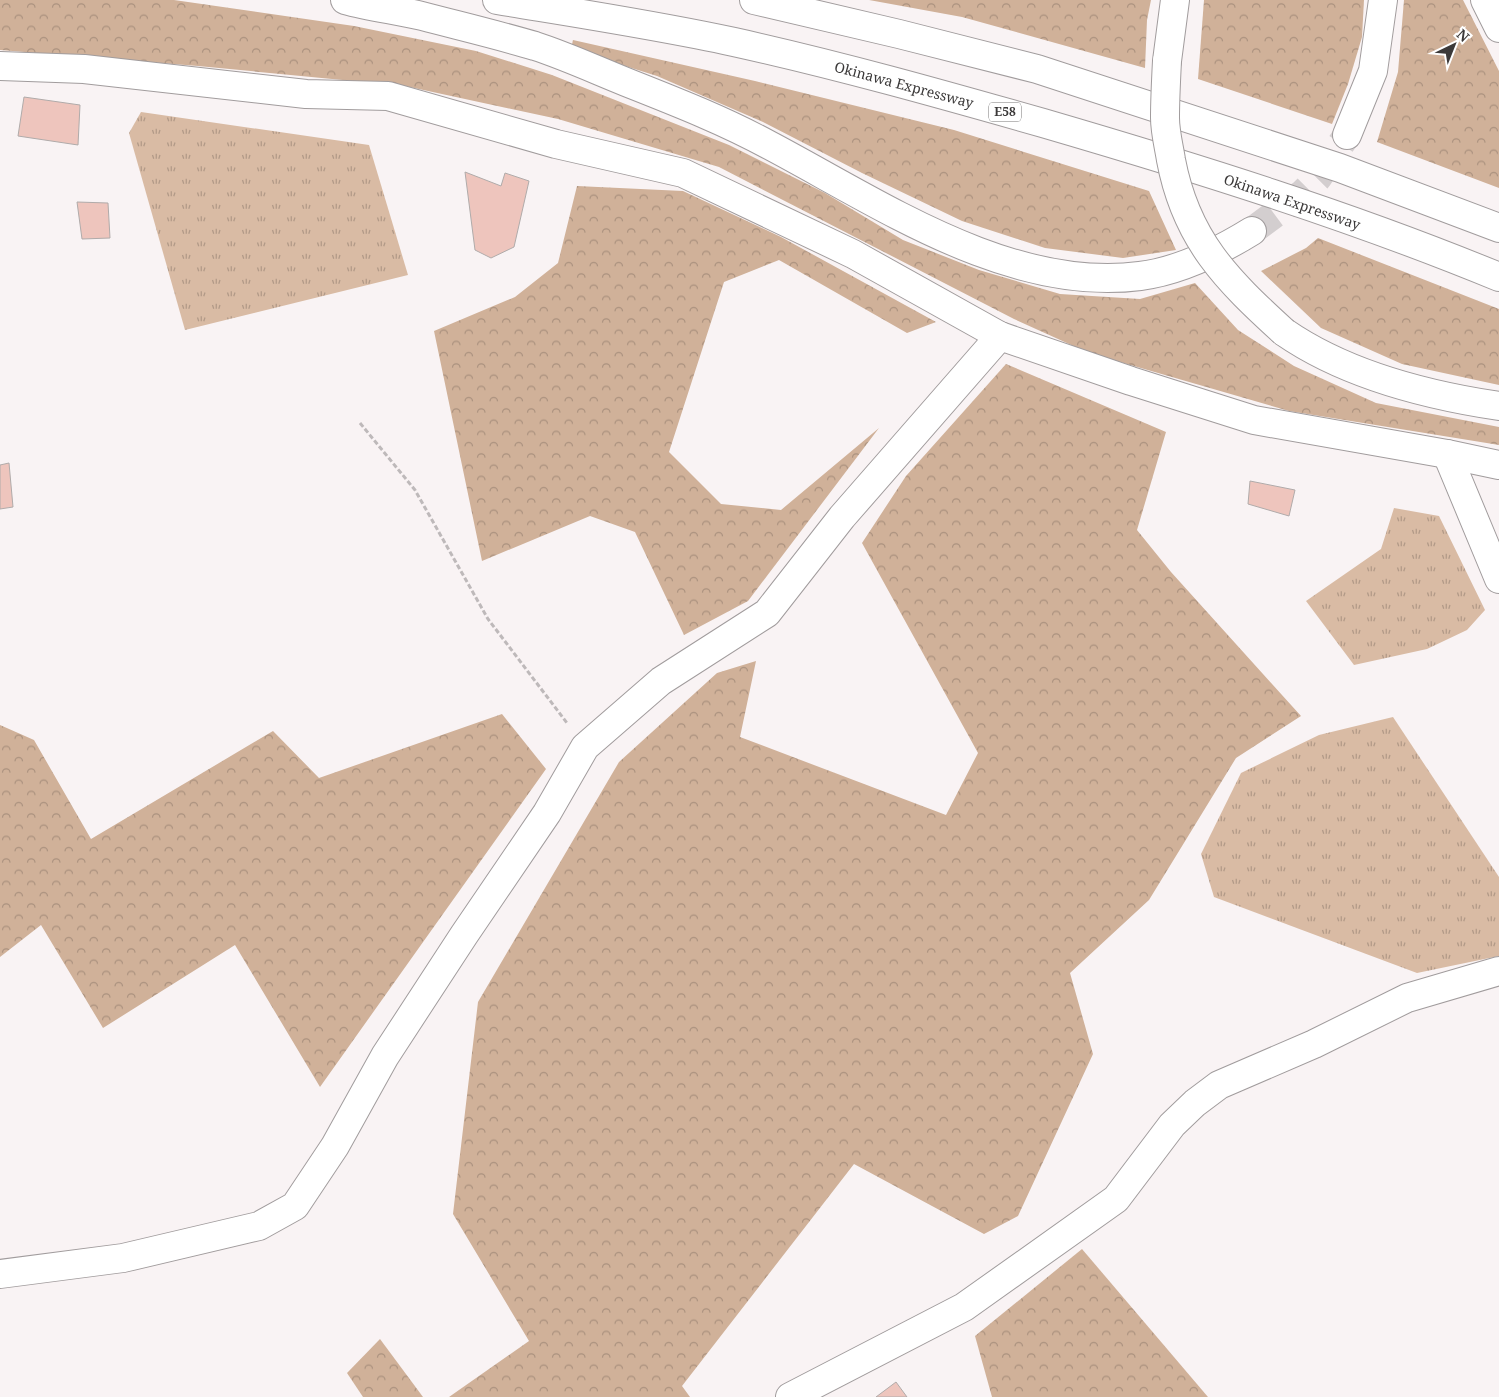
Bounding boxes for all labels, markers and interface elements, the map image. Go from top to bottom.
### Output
north arrow [1429,20,1479,70]
text: N [1453,24,1474,46]
street label: Okinawa Expressway [832,57,976,112]
road number: E58 [989,102,1021,121]
street label: Okinawa Expressway [1221,169,1363,234]

